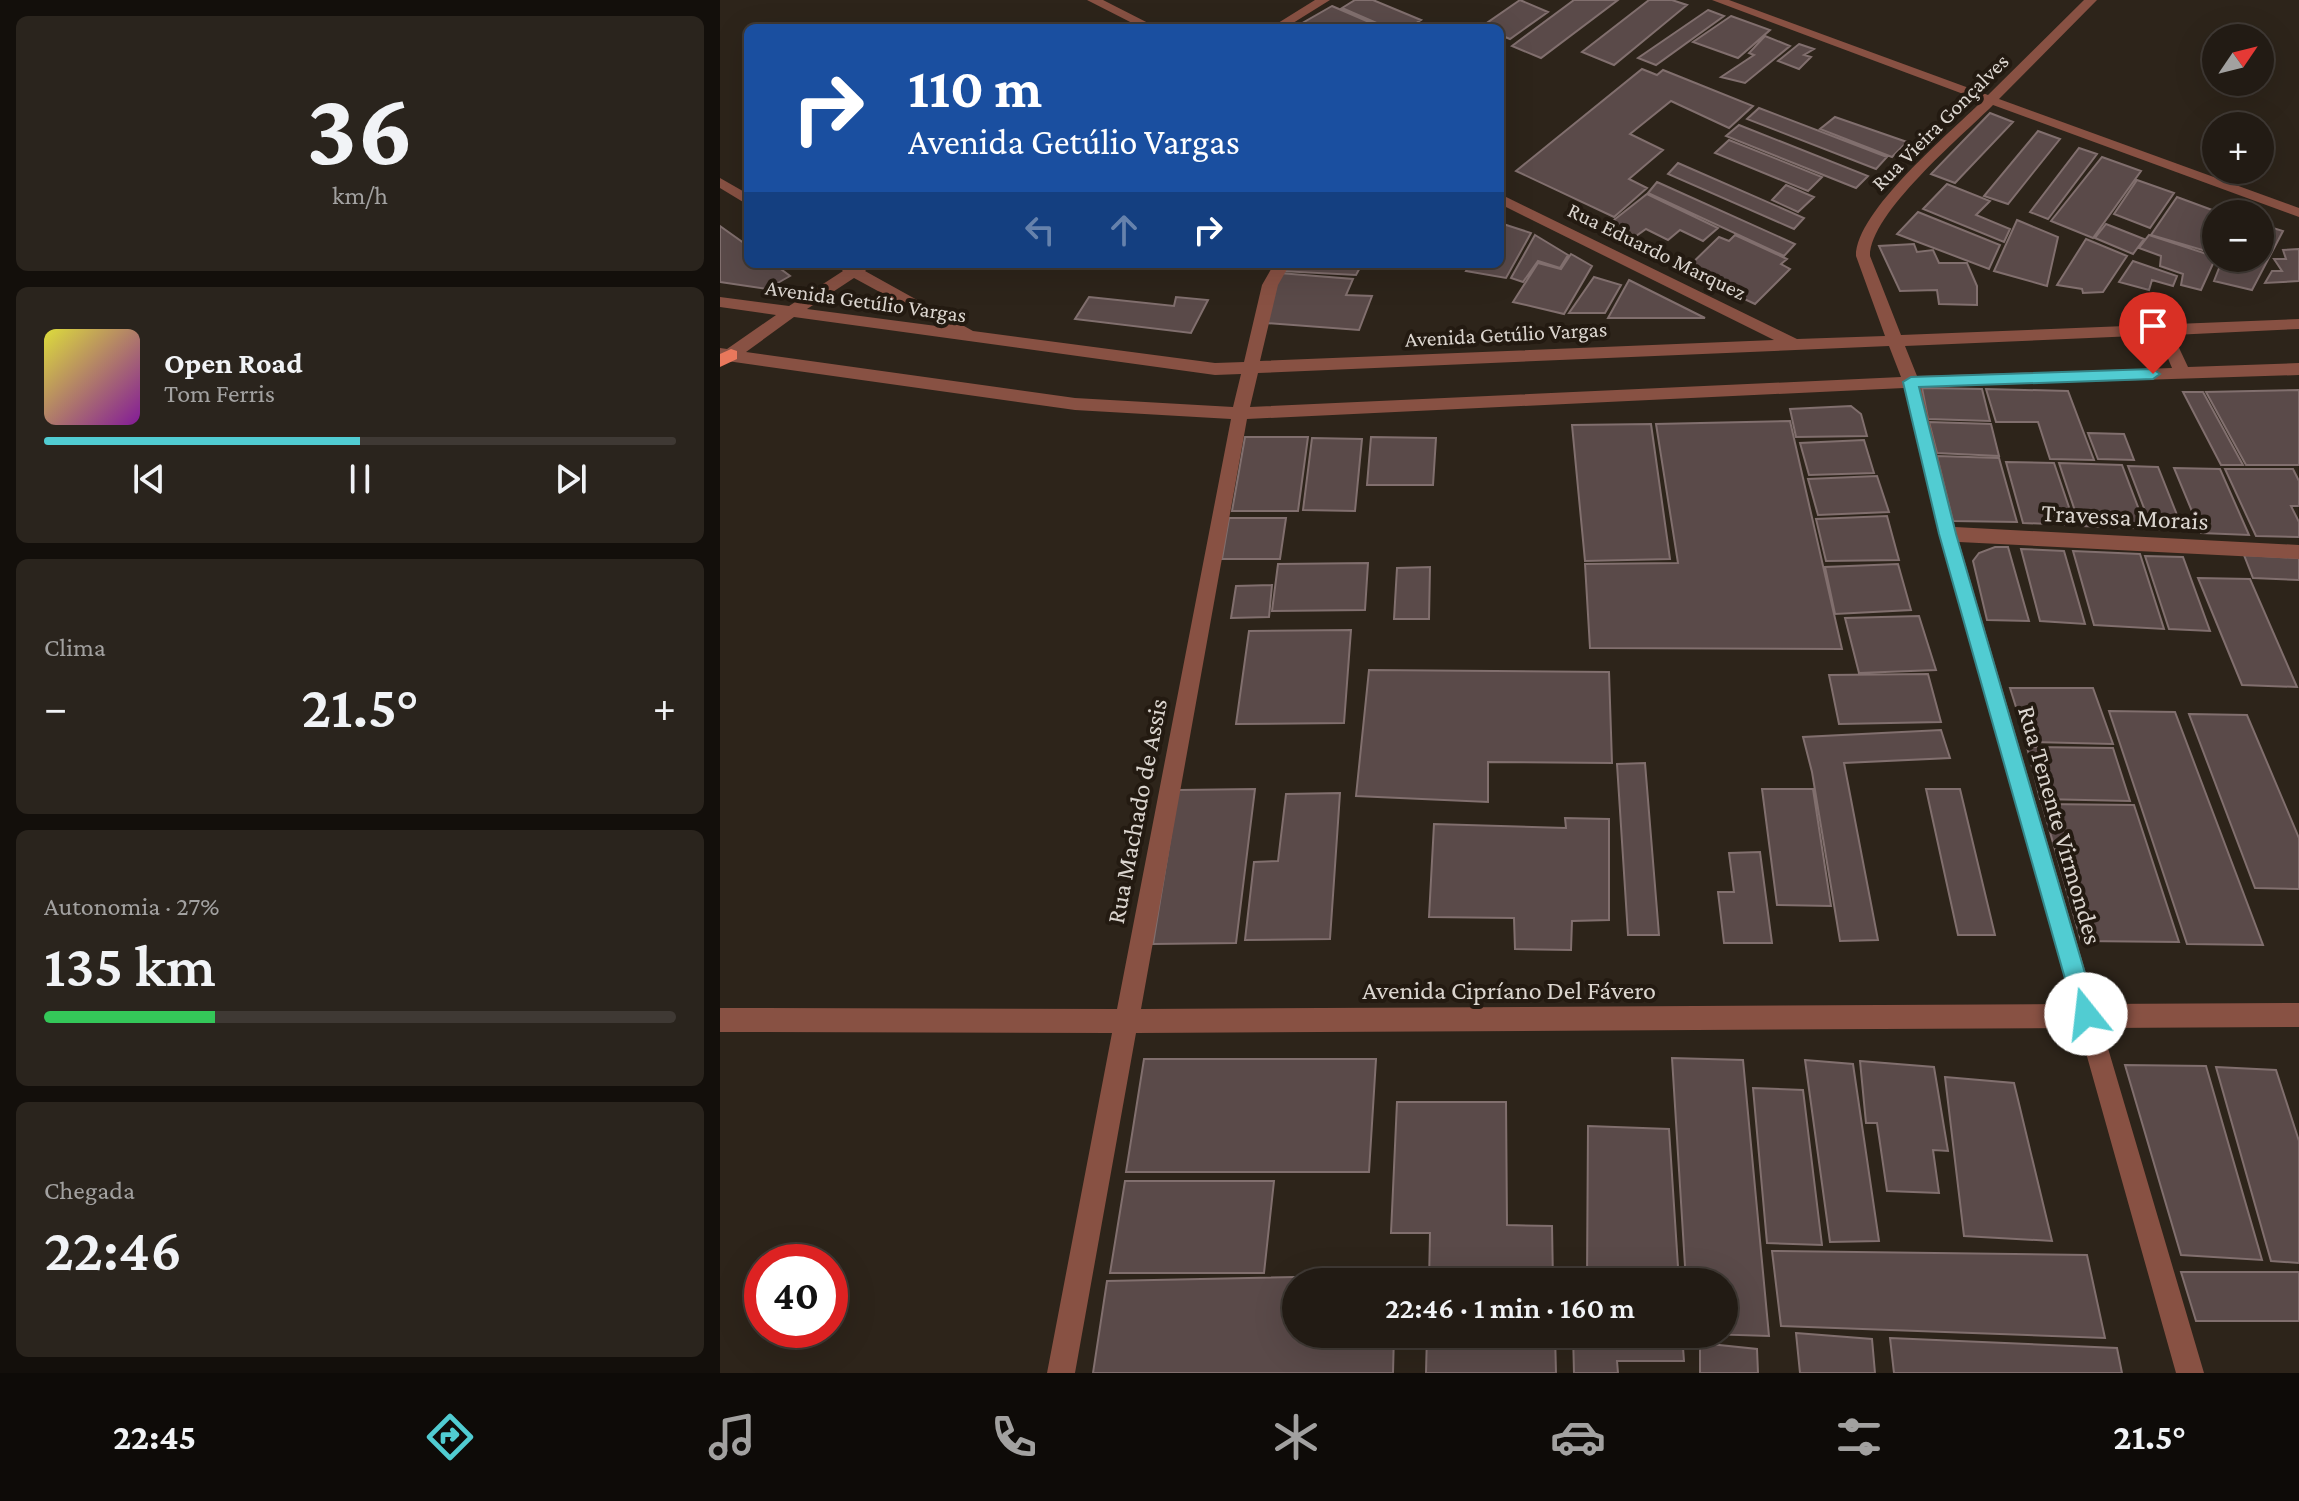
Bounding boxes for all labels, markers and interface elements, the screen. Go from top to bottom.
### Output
north arrow [2202,24,2274,96]
map controls [2202,24,2274,272]
street label: Rua Vieira Gonçalves [1866,48,2014,196]
icon: right [776,56,880,160]
text: 110 m [908,57,1042,119]
text: 36 [306,71,414,186]
button: + [2202,112,2274,184]
text: Avenida Getúlio Vargas [908,122,1240,162]
text: km/h [332,181,388,210]
street label: Rua Eduardo Marquez [1564,197,1750,305]
button: − [2202,200,2274,272]
icon: left [1018,208,1062,252]
icon: ahead [1102,208,1146,252]
icon: right [1186,208,1230,252]
street label: Avenida Getúlio Vargas [764,275,968,327]
pin [2119,292,2187,374]
icon: arrive [2131,304,2175,348]
street label: Avenida Getúlio Vargas [1404,316,1608,352]
text: Open Road [164,346,303,379]
text: Tom Ferris [164,379,275,408]
icon: previous [127,457,171,501]
icon: pause [338,457,382,501]
icon: next [549,457,593,501]
street label: Travessa Morais [2041,498,2209,536]
text: Clima [44,633,106,662]
text: 21.5° [301,673,419,740]
text: − [44,683,67,731]
text: + [653,683,676,731]
street label: Rua Machado de Assis [1101,696,1173,926]
street label: Rua Tenente Virmondes [2012,702,2108,948]
text: Autonomia · 27% [44,892,219,921]
text: 135 km [44,932,216,999]
position arrow [2044,972,2128,1056]
street label: Avenida Cipríano Del Fávero [1362,976,1656,1005]
text: Chegada [44,1176,135,1205]
text: 22:46 [44,1216,182,1283]
speed limit sign: 40 [744,1244,848,1348]
text: 22:46 · 1 min · 160 m [1385,1291,1635,1324]
icon: directions [422,1409,478,1465]
icon: music [704,1409,760,1465]
icon: phone [986,1409,1042,1465]
icon: climate [1268,1409,1324,1465]
icon: car [1550,1409,1606,1465]
icon: filters [1831,1409,1887,1465]
text: 22:45 [113,1417,196,1457]
text: 21.5° [2113,1417,2186,1457]

